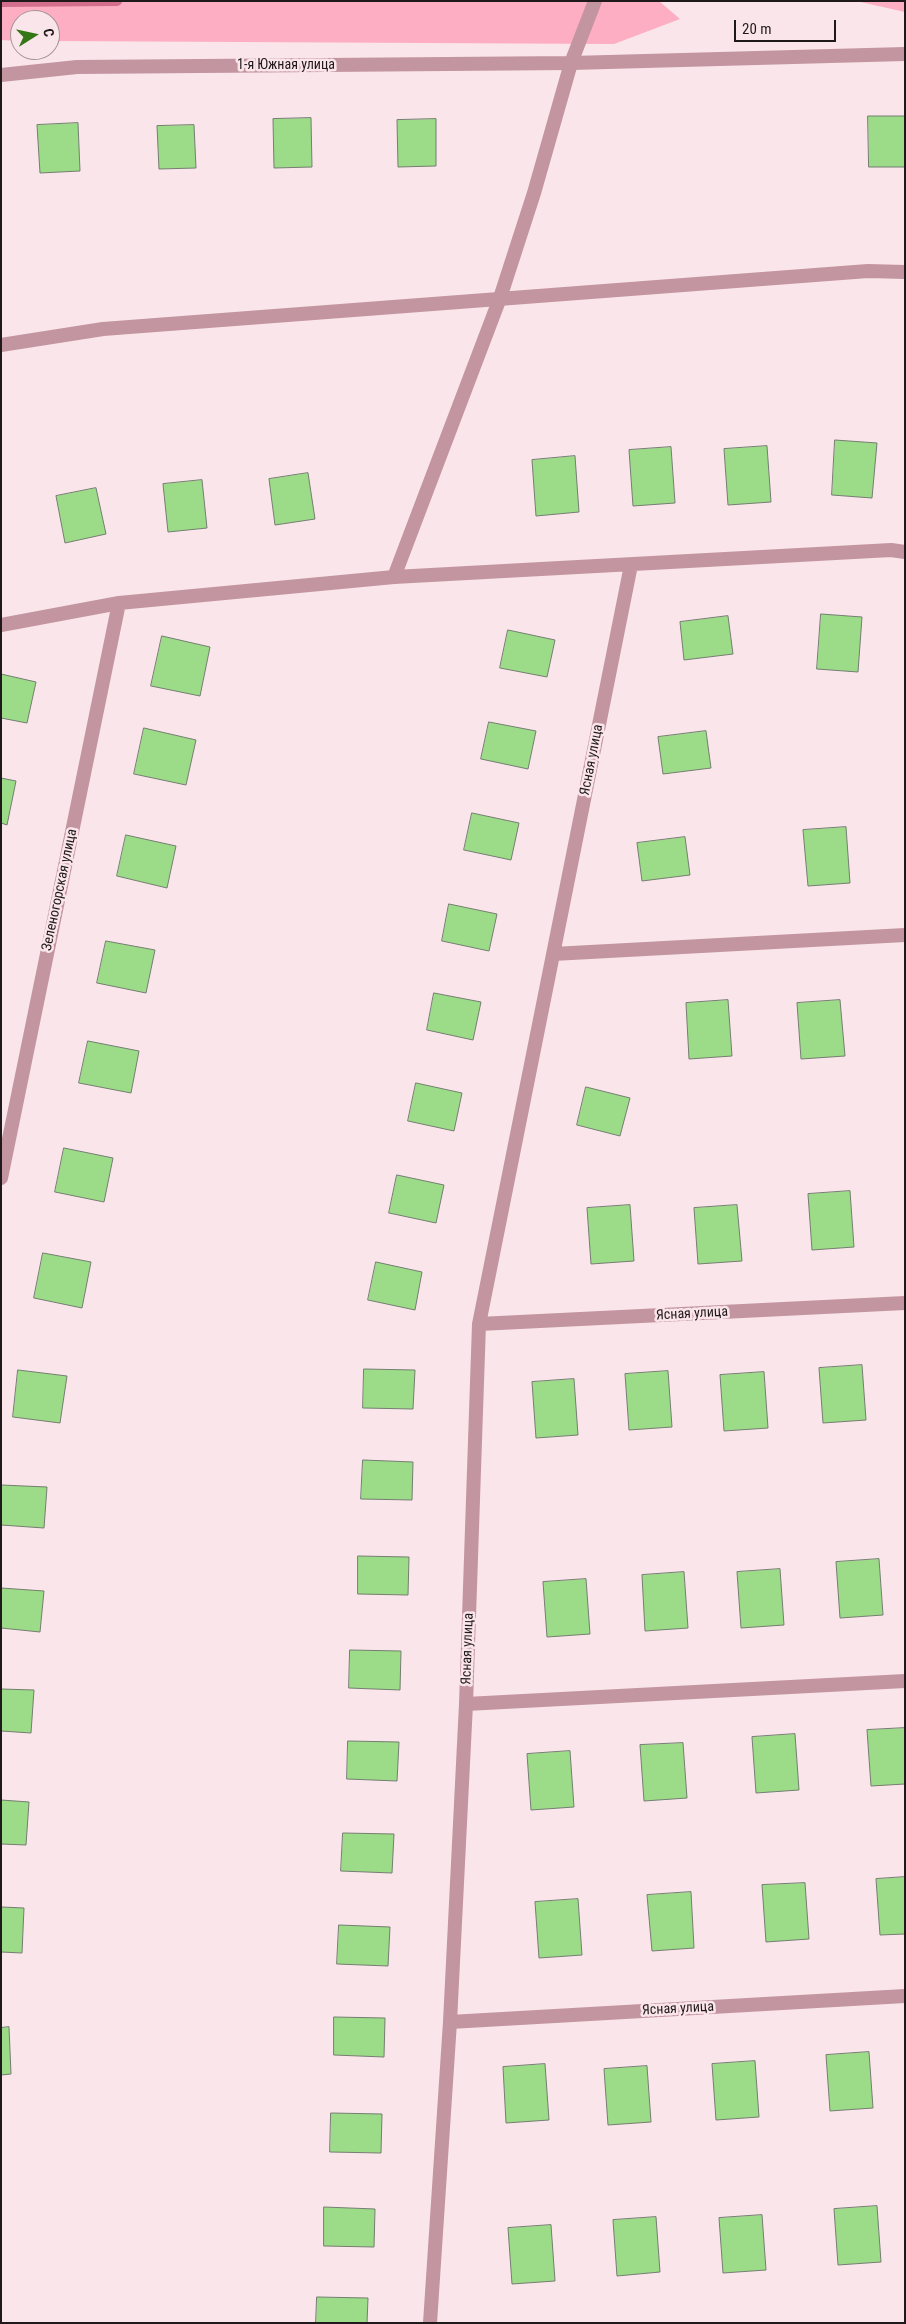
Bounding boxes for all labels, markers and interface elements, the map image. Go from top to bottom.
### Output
north arrow [10,10,60,60]
scale bar [736,10,838,42]
text: 20 m [742,20,772,38]
text: С [40,27,57,38]
street label: 1-я Южная улица [237,57,335,73]
street label: Ясная улица [577,723,607,797]
street label: Зеленогорская улица [39,827,81,953]
street label: Ясная улица [656,1304,728,1324]
street label: Ясная улица [458,1613,478,1685]
street label: Ясная улица [642,1999,714,2019]

